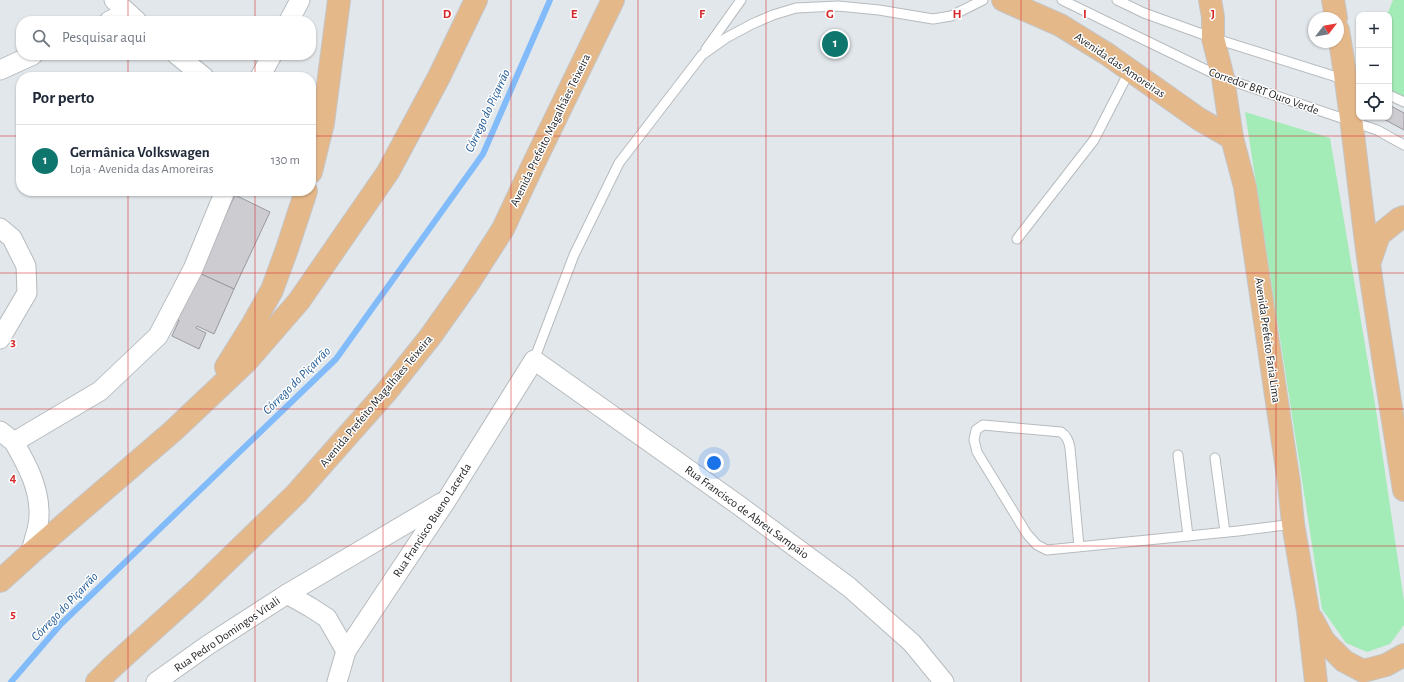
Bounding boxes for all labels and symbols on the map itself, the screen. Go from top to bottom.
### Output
text: D [443,8,452,21]
text: E [571,8,578,21]
text: F [699,8,706,21]
text: G [826,8,834,21]
text: H [952,8,962,21]
text: I [1083,8,1087,21]
text: J [1211,8,1215,21]
north arrow [1308,12,1344,48]
pin: 1 [822,29,848,59]
street label: Avenida das Amoreiras [1073,30,1167,100]
street label: Avenida Prefeito Magalhães Teixeira [508,51,592,208]
street label: Corredor BRT Ouro Verde [1207,65,1321,117]
water label: Córrego do Piçarrão [463,68,513,154]
street label: Avenida Prefeito Faria Lima [1253,277,1283,404]
street label: Avenida Prefeito Magalhães Teixeira [317,332,435,469]
text: 3 [10,336,16,349]
water label: Córrego do Piçarrão [261,345,333,417]
your location [704,453,724,473]
street label: Rua Francisco Bueno Lacerda [391,461,474,579]
street label: Rua Francisco de Abreu Sampaio [683,463,811,561]
text: 4 [10,472,17,485]
water label: Córrego do Piçarrão [29,570,101,644]
street label: Rua Pedro Domingos Vitali [172,594,282,674]
text: 5 [10,608,16,621]

